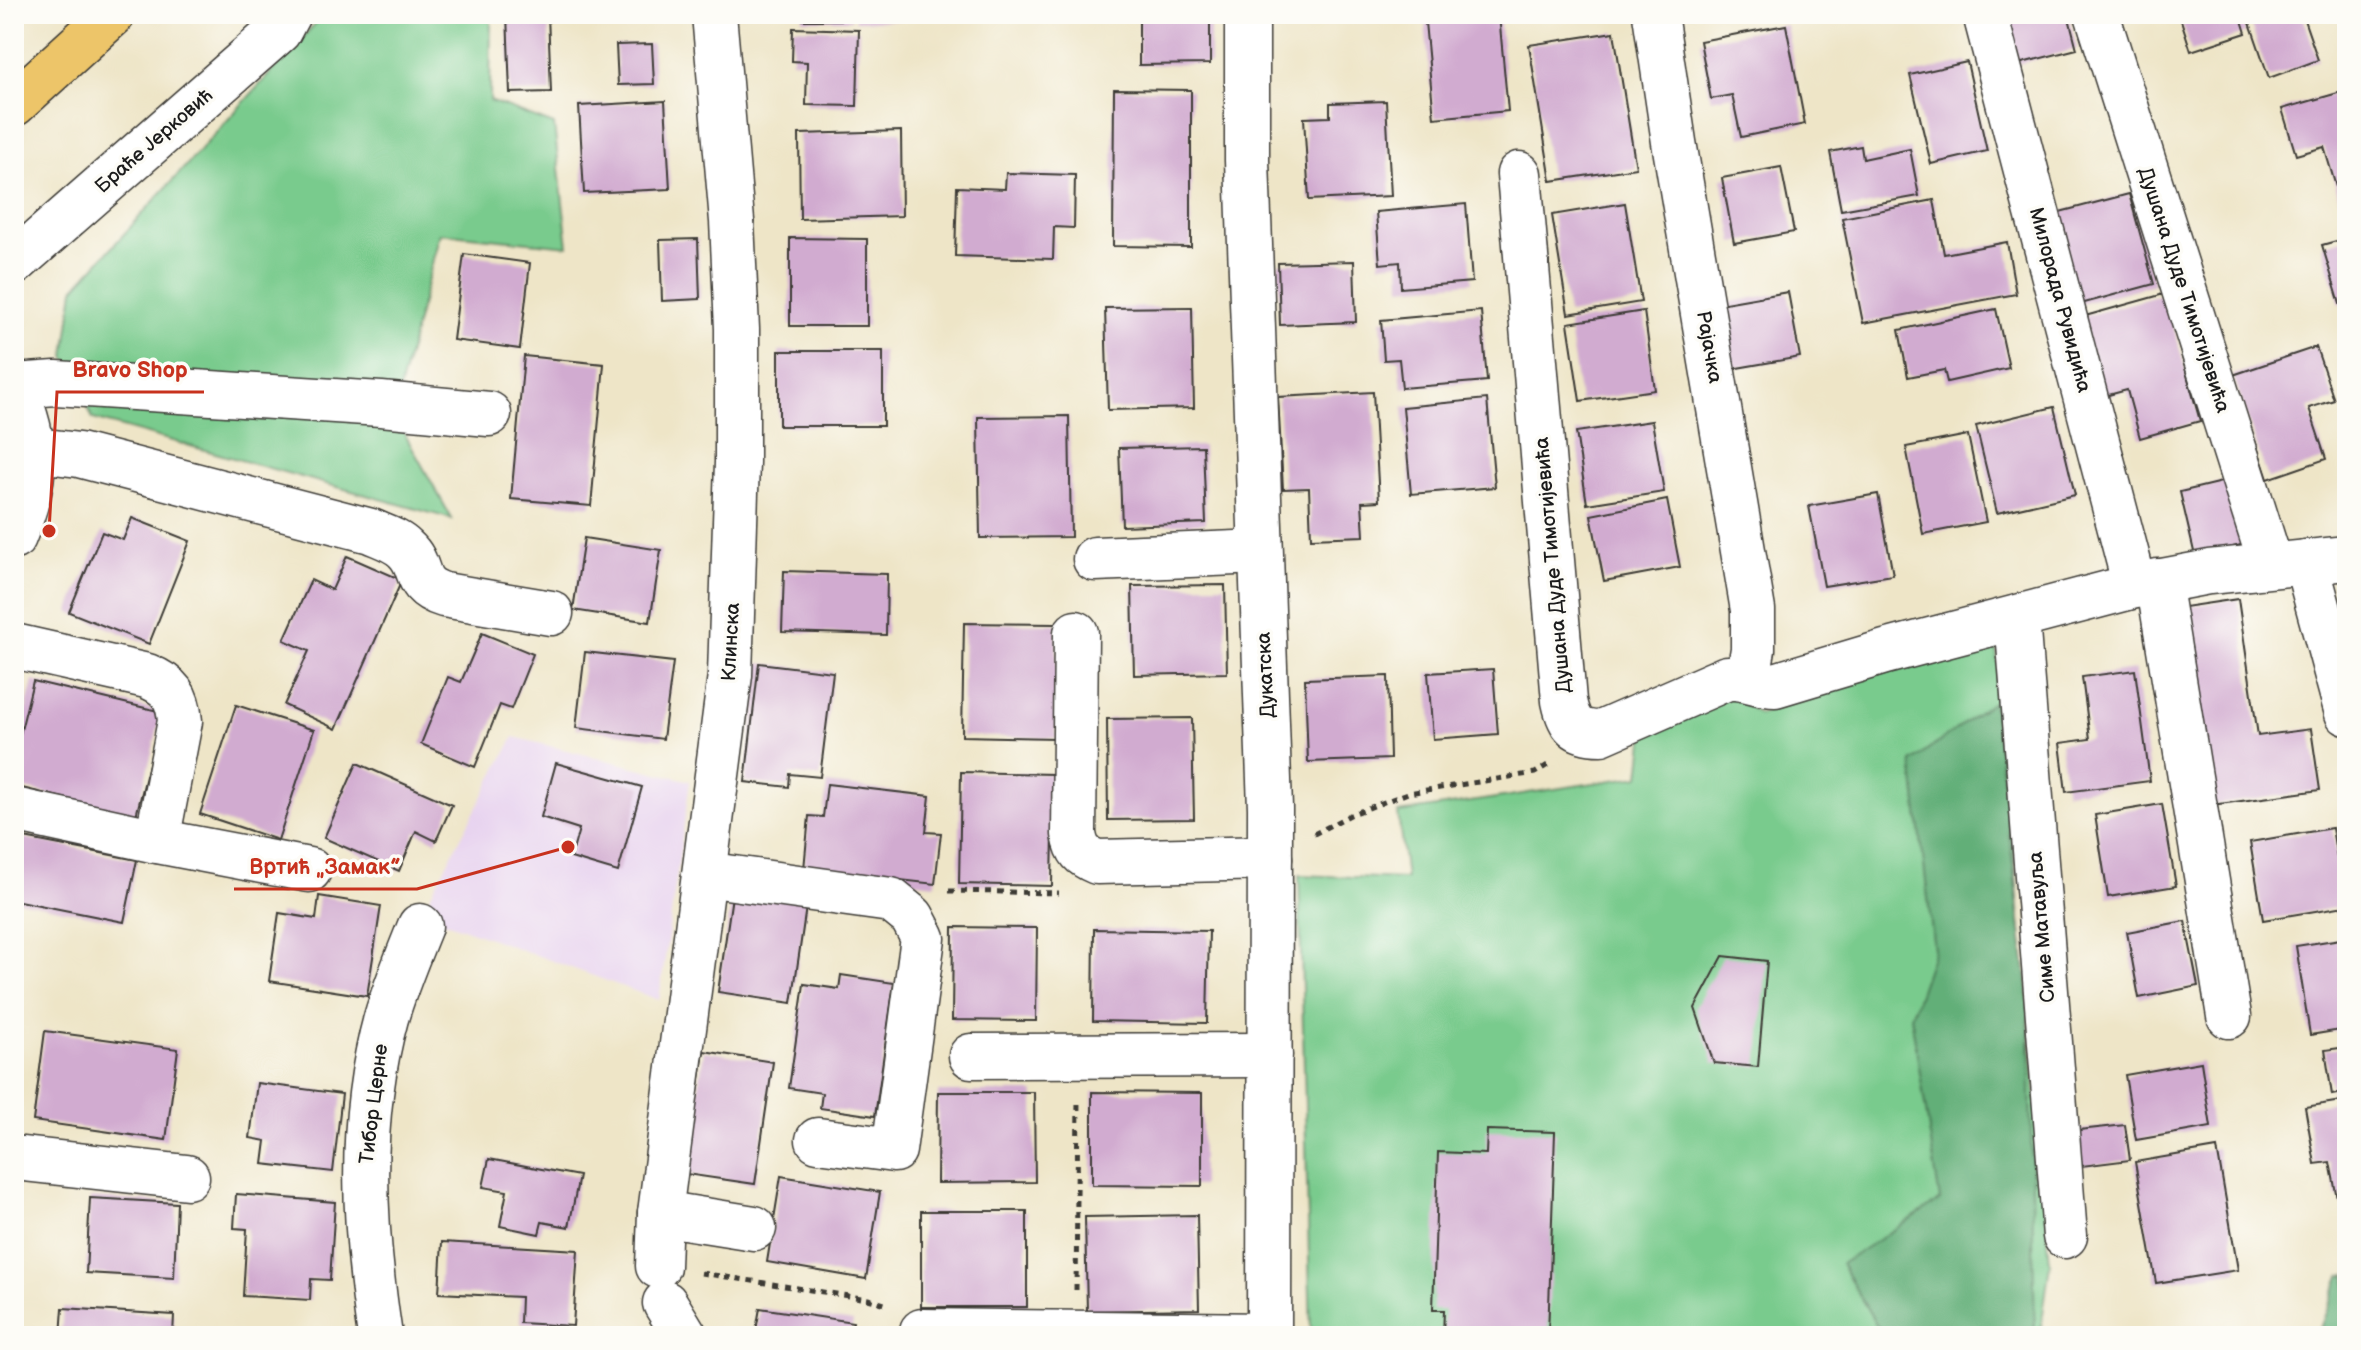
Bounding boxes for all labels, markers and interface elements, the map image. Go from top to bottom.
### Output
street label: Браће Јерковић [90,83,218,198]
street label: Душана Дуде Тимотијевића [2133,164,2235,416]
street label: Милорада Рувидића [2024,205,2096,395]
street label: Рајачка [1691,309,1727,385]
callout: Bravo Shop [57,346,204,392]
text: Bravo Shop [72,357,188,384]
street label: Душана Дуде Тимотијевића [1530,436,1576,694]
street label: Клинска [717,602,745,682]
street label: Дукатска [1252,631,1280,719]
callout: Вртић „Замак” [234,843,417,889]
street label: Симе Матавуља [2023,850,2061,1004]
text: Вртић „Замак” [249,854,401,881]
street label: Тибор Церне [355,1042,393,1166]

